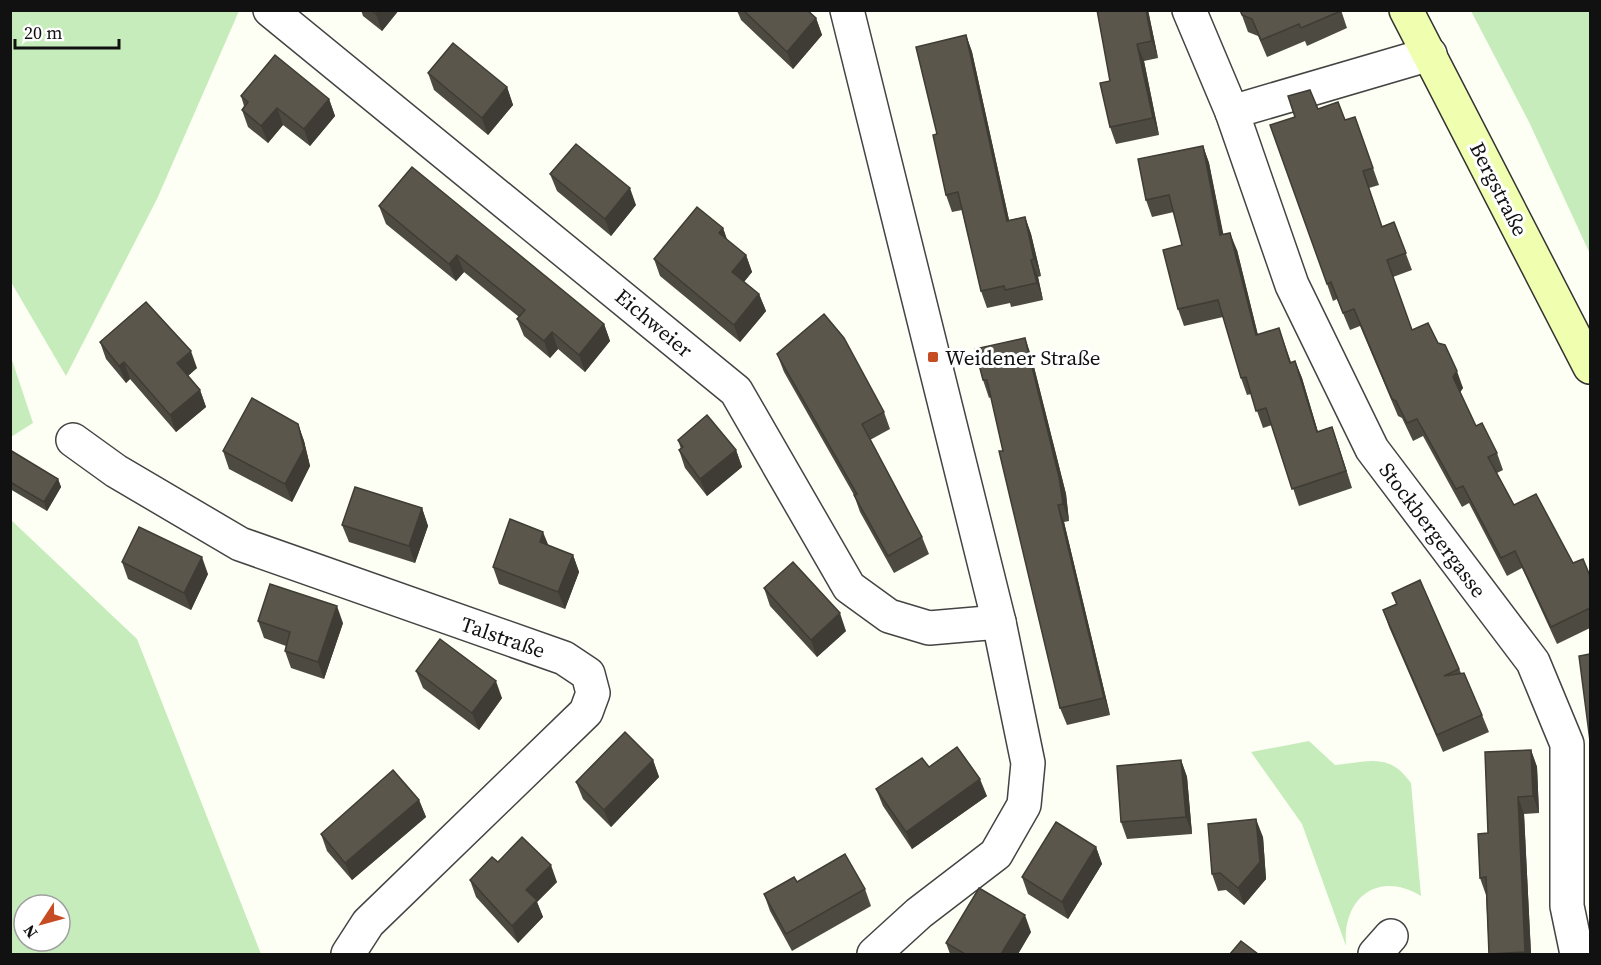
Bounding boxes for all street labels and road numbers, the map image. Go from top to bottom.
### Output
street label: Bergstraße [1463,137,1535,241]
street label: Eichweier [609,282,699,364]
street label: Stockbergergasse [1373,457,1493,603]
street label: Talstraße [457,609,549,665]

